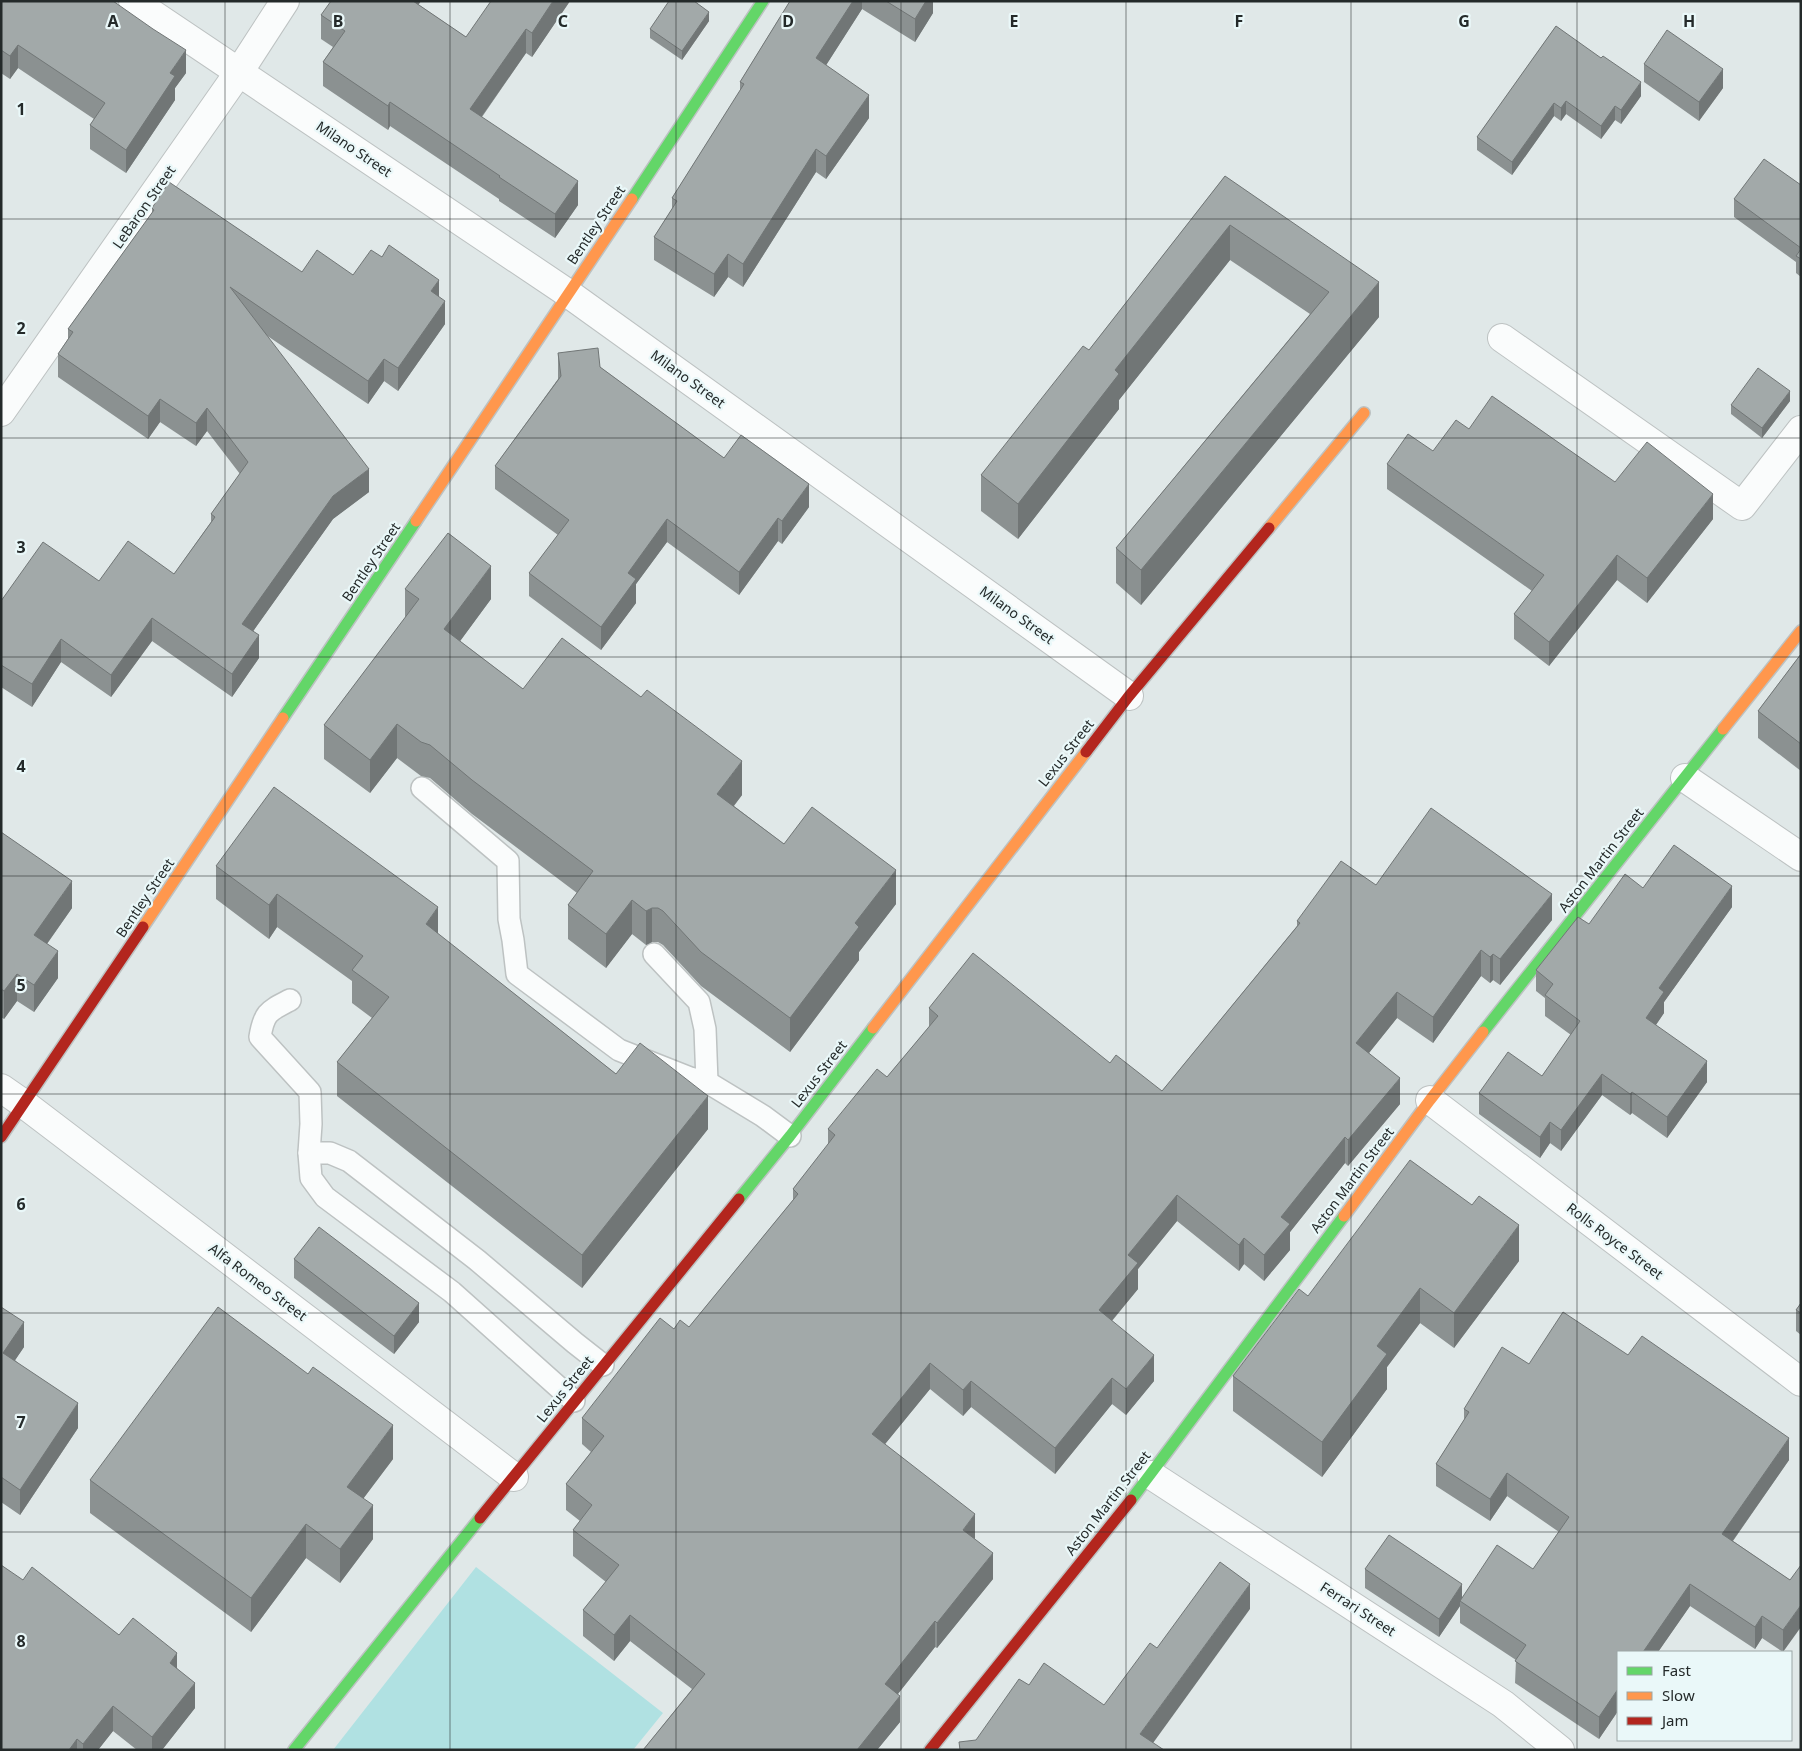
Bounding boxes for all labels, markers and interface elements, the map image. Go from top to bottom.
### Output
text: A [107,10,119,32]
text: B [333,10,343,32]
text: C [558,10,568,32]
text: D [782,10,794,32]
text: E [1010,10,1019,32]
text: F [1235,10,1243,32]
text: G [1458,10,1470,32]
text: H [1683,10,1695,32]
text: 1 [16,98,26,120]
street label: Milano Street [313,116,396,181]
street label: LeBaron Street [108,161,179,252]
street label: Bentley Street [562,181,629,268]
text: 2 [16,317,26,339]
street label: Milano Street [647,345,729,412]
street label: Bentley Street [337,518,404,605]
text: 3 [16,536,26,558]
street label: Milano Street [976,581,1058,648]
street label: Lexus Street [1033,715,1098,790]
text: 4 [16,755,26,777]
street label: Aston Martin Street [1554,803,1647,916]
street label: Bentley Street [111,854,178,941]
text: 5 [16,974,26,996]
street label: Lexus Street [786,1036,851,1111]
street label: Aston Martin Street [1306,1123,1398,1236]
text: 6 [16,1193,26,1215]
street label: Rolls Royce Street [1563,1198,1667,1283]
street label: Alfa Romeo Street [205,1238,311,1325]
street label: Lexus Street [532,1351,597,1426]
text: 7 [16,1411,26,1433]
street label: Aston Martin Street [1061,1446,1154,1559]
street label: Ferrari Street [1317,1577,1400,1640]
text: 8 [16,1630,26,1652]
legend [1617,1651,1792,1741]
text: Fast [1662,1660,1691,1680]
text: Slow [1662,1685,1695,1705]
text: Jam [1660,1710,1689,1730]

